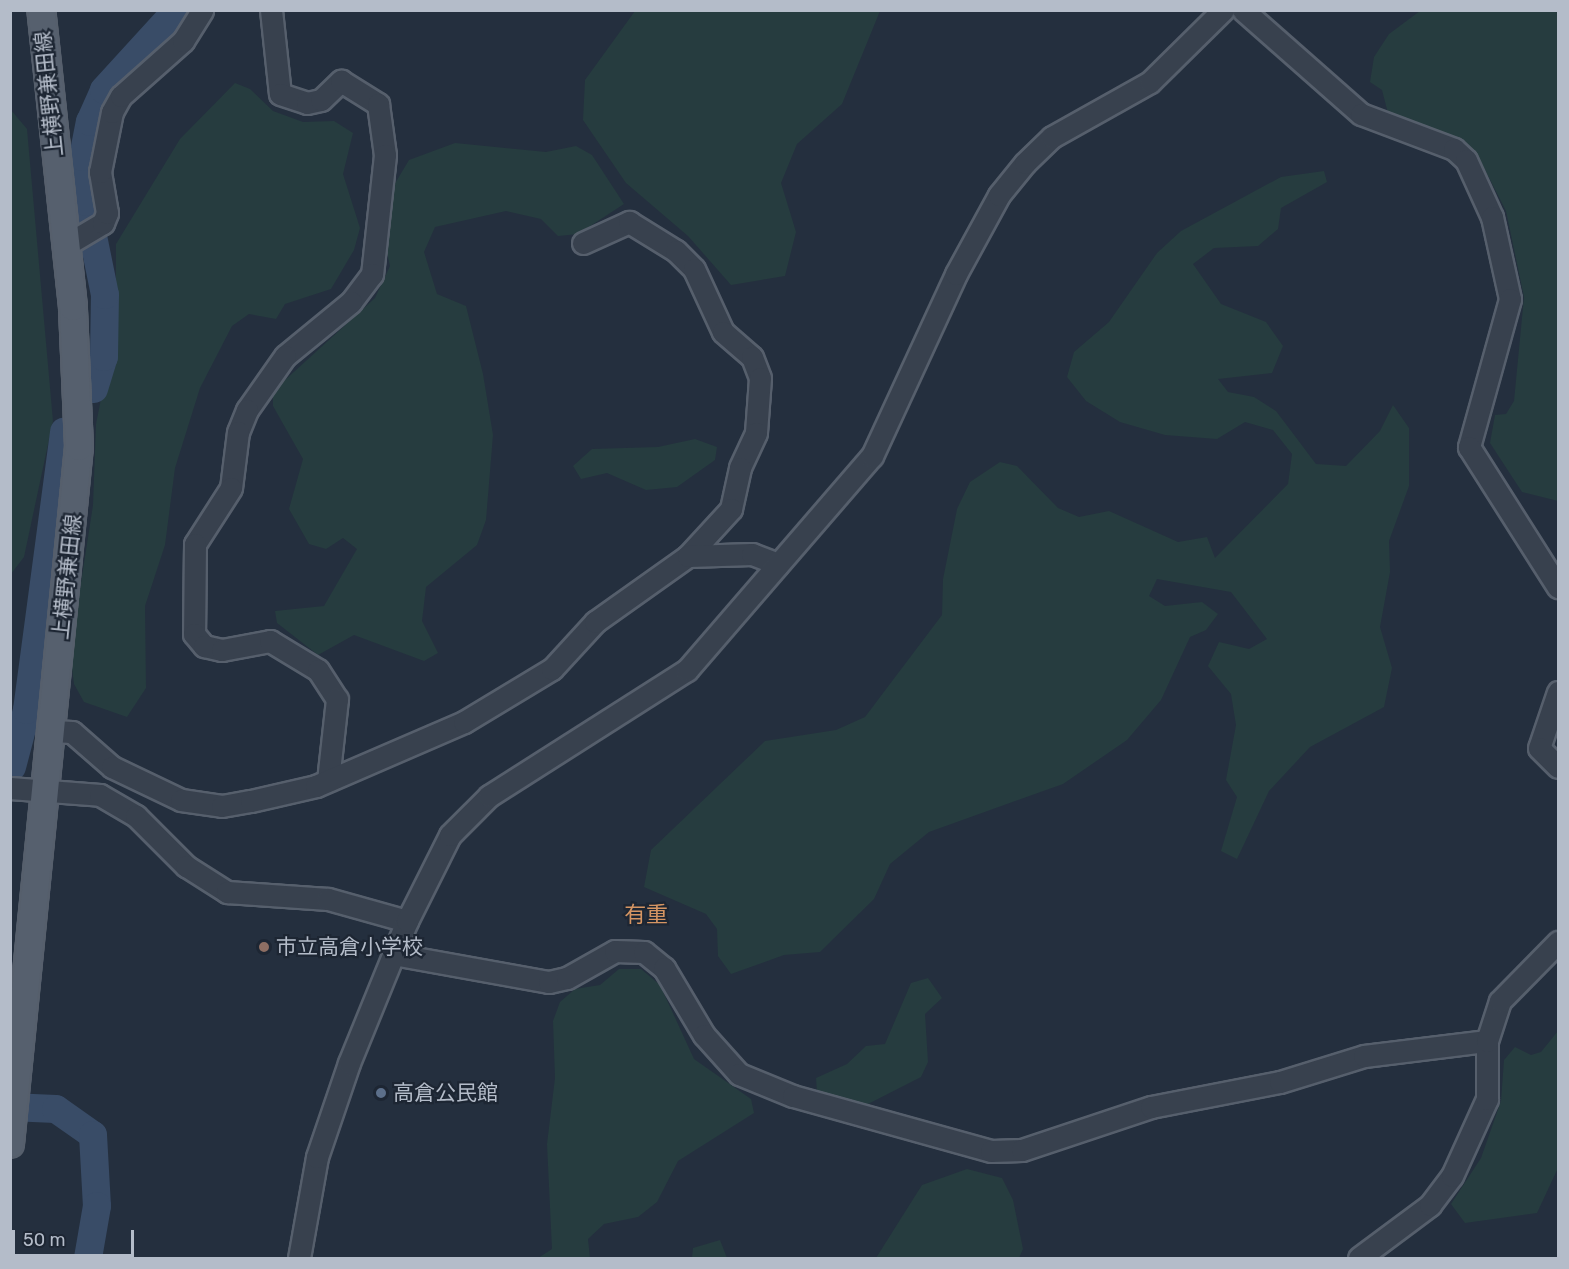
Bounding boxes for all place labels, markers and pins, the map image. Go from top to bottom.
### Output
place label: 市立高倉小学校 [276,934,423,960]
marker: 市立高倉小学校 [257,940,271,954]
place label: 高倉公民館 [393,1080,498,1106]
marker: 高倉公民館 [374,1086,388,1100]

